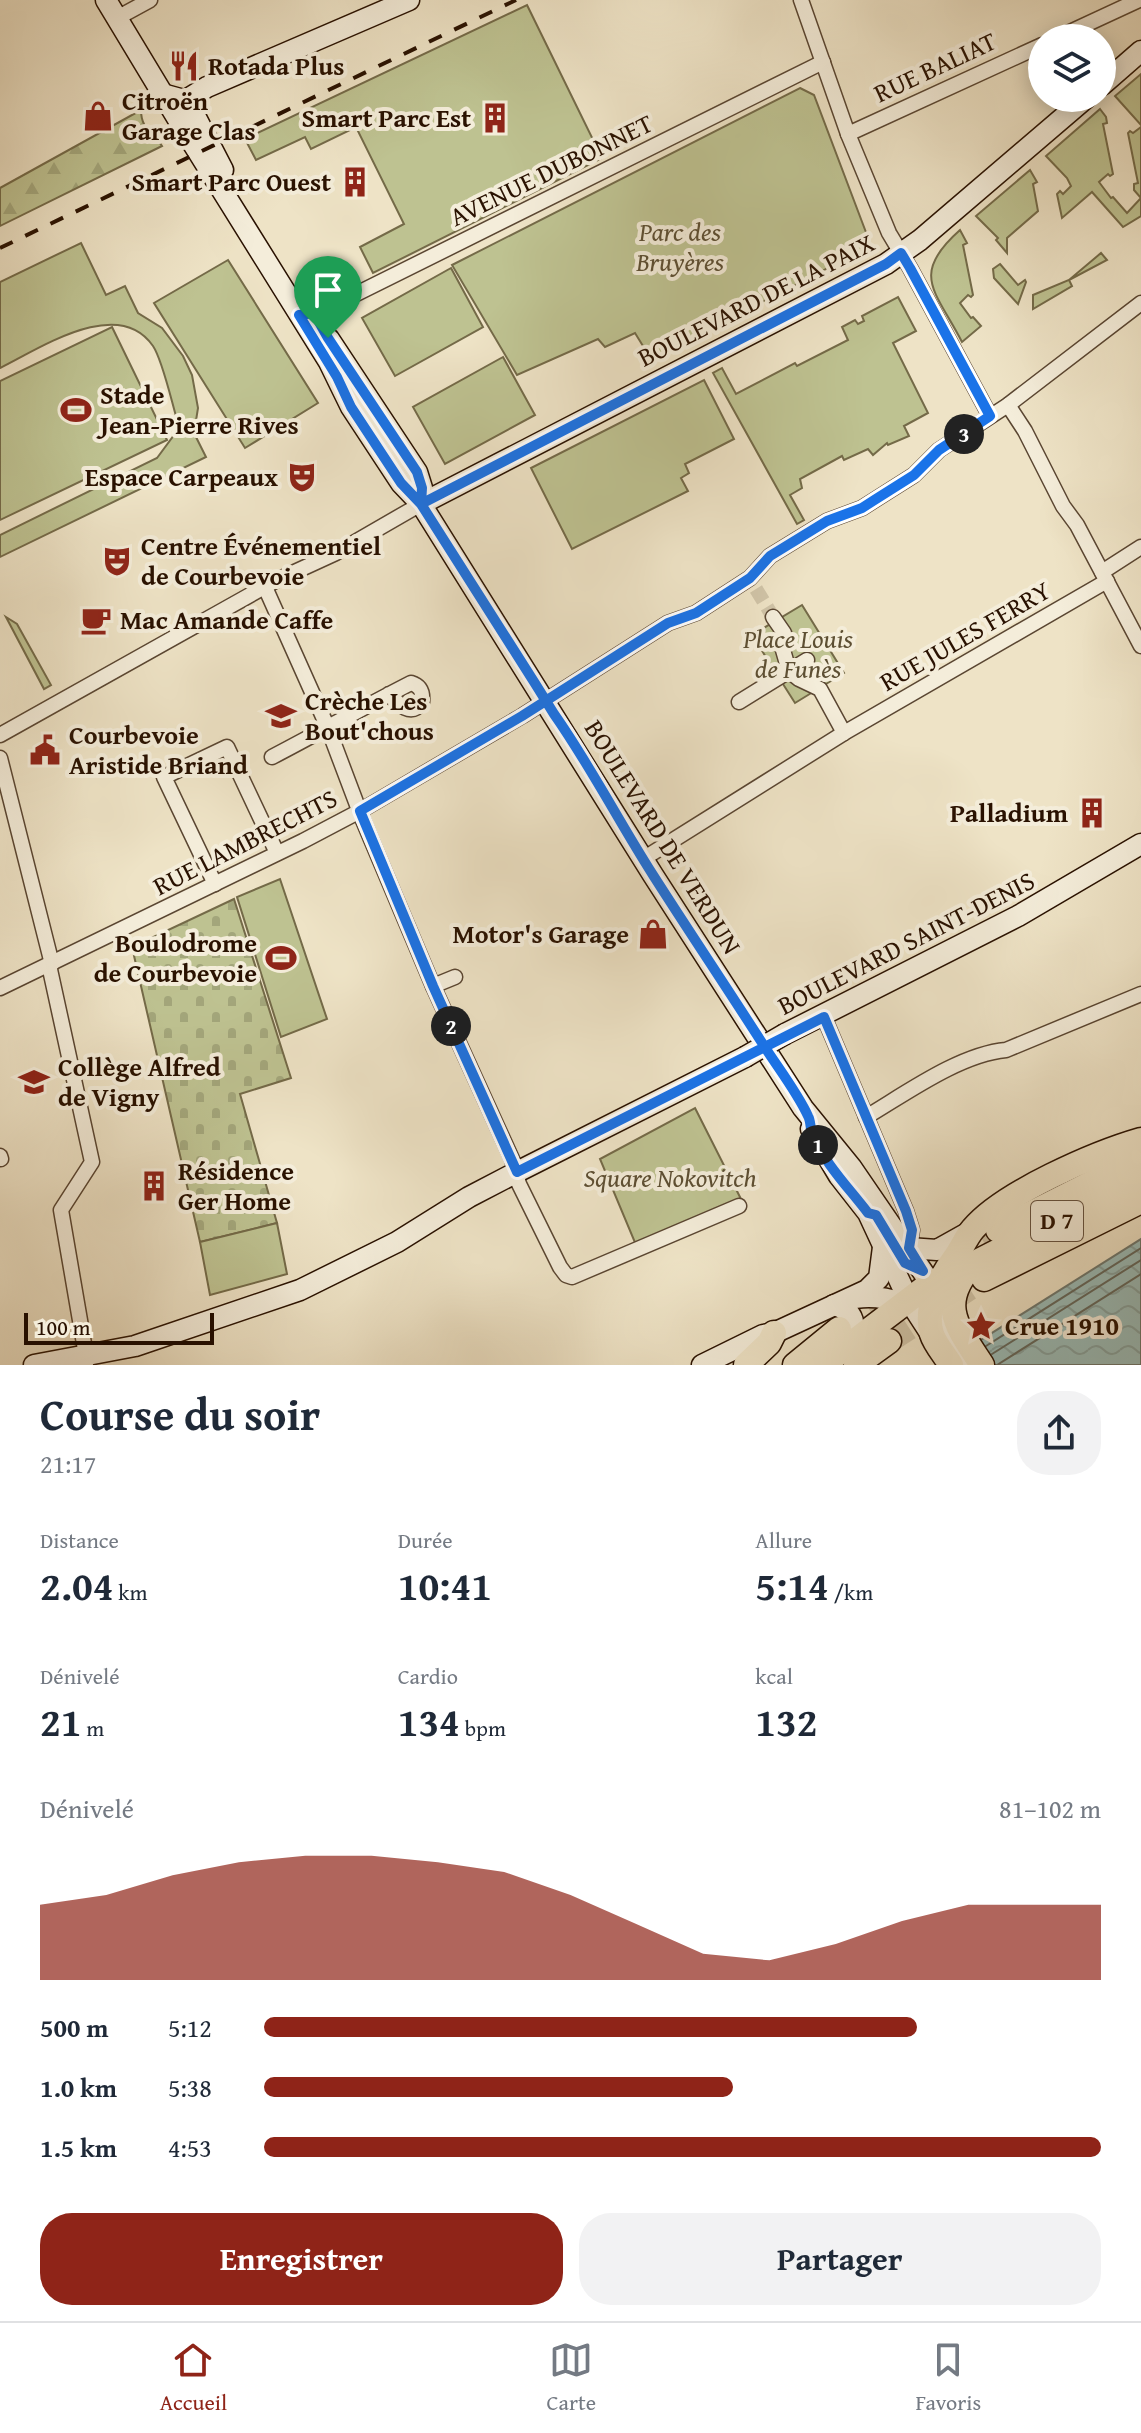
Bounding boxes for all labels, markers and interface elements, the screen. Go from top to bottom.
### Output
street label: RUE BALIAT [867,21,1003,112]
map controls [1028,24,1116,112]
button: layers [1028,24,1116,112]
place label: Rotada Plus [208,46,344,85]
restaurant icon: Rotada Plus [167,49,201,83]
place label: Citroën Garage Clas [122,81,256,150]
place label: Smart Parc Est [302,98,471,137]
shop icon: Citroën Garage Clas [81,99,115,133]
building icon: Smart Parc Est [478,101,512,135]
street label: AVENUE DUBONNET [442,103,660,236]
place label: Smart Parc Ouest [131,162,331,201]
building icon: Smart Parc Ouest [338,165,372,199]
park label: Parc des Bruyères [635,212,724,281]
street label: BOULEVARD DE LA PAIX [630,223,881,376]
pin [294,256,362,338]
icon: arrive [306,268,350,312]
place label: Stade Jean-Pierre Rives [96,375,299,444]
sports icon: Stade Jean-Pierre Rives [59,393,93,427]
pin: 3 [944,414,984,454]
text: 3 [958,418,970,450]
place label: Espace Carpeaux [85,457,278,496]
theatre icon: Espace Carpeaux [285,460,319,494]
place label: Centre Événementiel de Courbevoie [141,526,381,595]
theatre icon: Centre Événementiel de Courbevoie [100,544,134,578]
street label: RUE JULES FERRY [872,571,1058,700]
place label: Mac Amande Caffe [120,600,334,639]
cafe icon: Mac Amande Caffe [79,603,113,637]
park label: Place Louis de Funès [742,619,853,688]
place label: Crèche Les Bout'chous [305,681,434,750]
school or university icon: Crèche Les Bout'chous [264,699,298,733]
street label: BOULEVARD DE VERDUN [575,712,751,962]
place label: Courbevoie Aristide Briand [69,715,248,784]
public building icon: Courbevoie Aristide Briand [28,733,62,767]
street label: RUE LAMBRECHTS [146,778,344,905]
place label: Palladium [950,793,1069,832]
building icon: Palladium [1075,796,1109,830]
street label: BOULEVARD SAINT-DENIS [770,861,1041,1024]
place label: Motor's Garage [452,914,629,953]
shop icon: Motor's Garage [636,917,670,951]
place label: Boulodrome de Courbevoie [94,923,257,992]
sports icon: Boulodrome de Courbevoie [264,941,298,975]
pin: 2 [431,1006,471,1046]
text: 2 [445,1010,457,1042]
place label: Collège Alfred de Vigny [58,1047,221,1116]
school or university icon: Collège Alfred de Vigny [17,1065,51,1099]
pin: 1 [798,1125,838,1165]
text: 1 [812,1129,824,1161]
place label: Résidence Ger Home [178,1151,294,1220]
park label: Square Nokovitch [583,1158,757,1197]
building icon: Résidence Ger Home [137,1169,171,1203]
road number: D 7 [1031,1201,1083,1241]
place label: Crue 1910 [1005,1306,1119,1345]
scale bar [24,1309,214,1345]
place icon: Crue 1910 [964,1309,998,1343]
text: 100 m [36,1311,91,1343]
text: Course du soir [40,1382,320,1446]
button: share [1017,1391,1101,1475]
text: 21:17 [40,1444,96,1483]
text: Distance [40,1524,119,1556]
text: Durée [398,1524,453,1556]
text: Allure [755,1524,812,1556]
text: 2.04 [40,1556,113,1615]
text: 10:41 [398,1556,492,1615]
text: 5:14 [755,1556,829,1615]
text: km [113,1576,147,1608]
text: /km [829,1576,873,1608]
text: Dénivelé [40,1660,119,1692]
text: Cardio [398,1660,458,1692]
text: kcal [755,1660,793,1692]
text: 21 [40,1692,81,1751]
text: 134 [398,1692,460,1751]
text: 132 [755,1692,818,1751]
text: m [81,1712,104,1744]
text: bpm [460,1712,506,1744]
text: Dénivelé [40,1789,134,1828]
text: 81–102 m [999,1789,1101,1828]
text: 500 m [40,2008,108,2047]
text: 5:12 [168,2008,212,2047]
text: 1.0 km [40,2068,117,2107]
text: 5:38 [168,2068,212,2107]
text: 1.5 km [40,2128,117,2167]
text: 4:53 [168,2128,212,2167]
button: Enregistrer [40,2213,563,2305]
button: Partager [579,2213,1101,2305]
tab: Accueil [160,2338,227,2418]
tab: Carte [547,2338,596,2418]
tab: Favoris [916,2338,981,2418]

